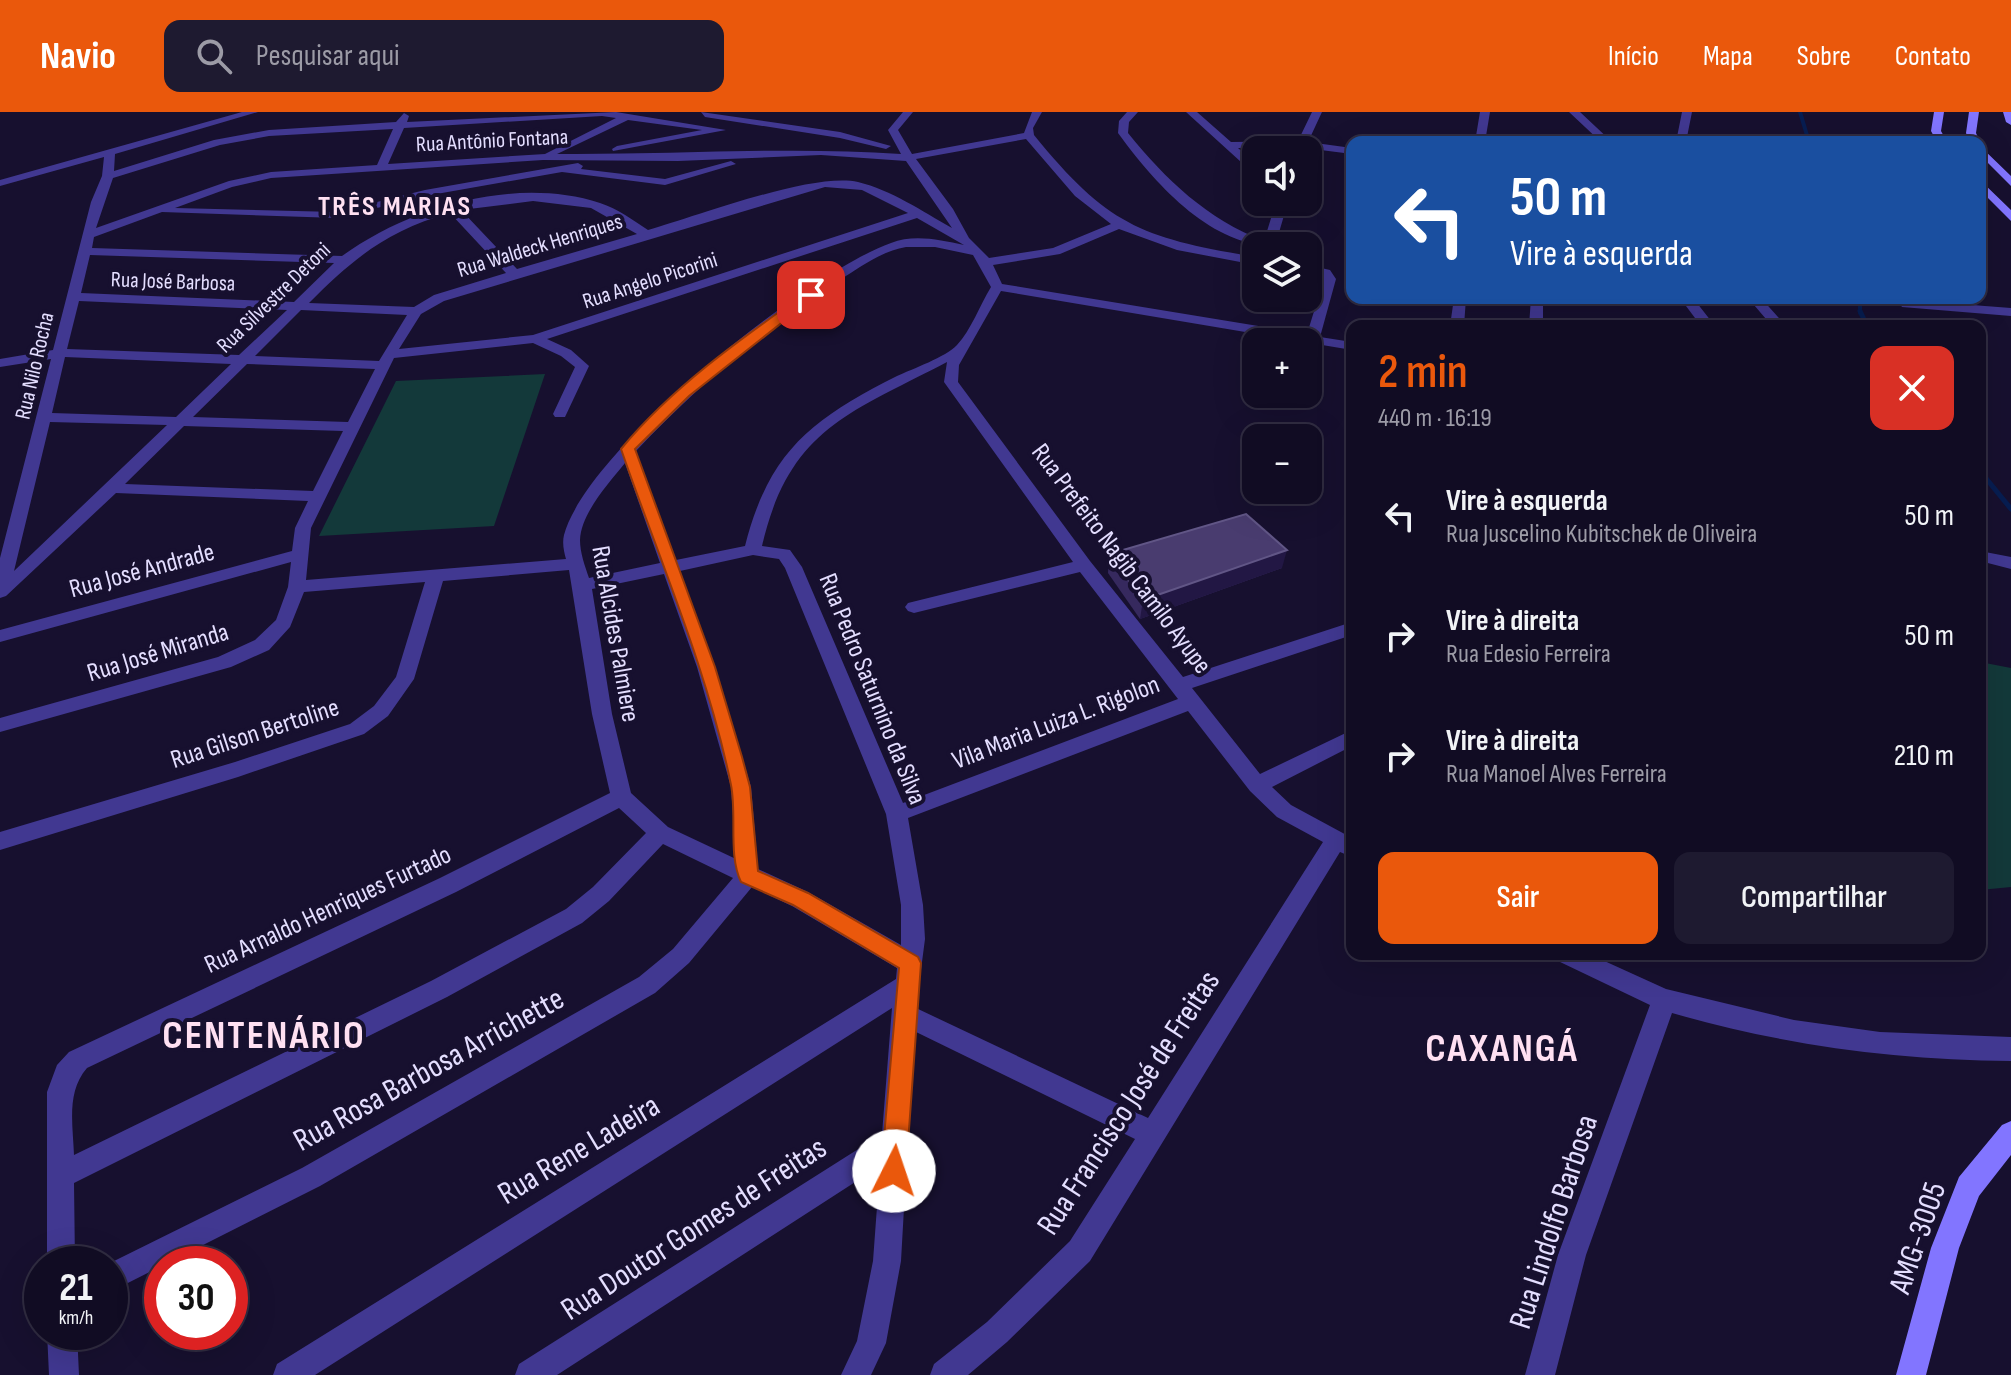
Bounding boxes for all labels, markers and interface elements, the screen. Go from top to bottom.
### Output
search box [164,20,724,92]
text: Navio [40,34,116,79]
icon: search [192,34,236,78]
text: Pesquisar aqui [256,38,400,74]
text: Início [1608,40,1659,73]
text: Mapa [1703,40,1753,73]
text: Sobre [1797,40,1851,73]
text: Contato [1895,40,1971,73]
street label: Rua Antônio Fontana [415,124,569,158]
map controls [1242,136,1322,504]
button: sound [1242,136,1322,216]
text: 50 m [1510,165,1607,232]
icon: left [1378,168,1482,272]
district label: TRÊS MARIAS [318,190,472,223]
street label: Rua Waldeck Henriques [454,208,626,284]
button: layers [1242,232,1322,312]
text: Vire à esquerda [1510,233,1693,276]
street label: Rua Silvestre Detoni [211,237,337,359]
street label: Rua Angelo Picorini [579,247,721,315]
pin [777,261,845,329]
street label: Rua José Barbosa [110,266,236,298]
icon: arrive [789,273,833,317]
street label: Rua Nilo Rocha [10,310,60,422]
button: + [1242,328,1322,408]
text: 2 min [1378,344,1468,401]
button: close [1870,346,1954,430]
text: 440 m · 16:19 [1378,403,1492,434]
button: − [1242,424,1322,504]
street label: Rua Prefeito Nagib Camilo Ayupe [1024,438,1218,680]
text: Vire à esquerda [1446,483,1608,519]
icon: left [1378,494,1422,538]
text: 50 m [1905,498,1954,534]
text: Rua Juscelino Kubitschek de Oliveira [1446,519,1757,550]
street label: Rua José Andrade [66,537,218,605]
street label: Rua Alcides Palmiere [584,544,646,724]
street label: Rua Pedro Saturnino da Silva [812,569,932,809]
text: Vire à direita [1446,603,1579,639]
icon: right [1378,614,1422,658]
street label: Rua José Miranda [83,617,233,689]
text: 50 m [1905,618,1954,654]
text: Rua Edesio Ferreira [1446,639,1611,670]
street label: Vila Maria Luiza L. Rigolon [948,669,1164,777]
street label: Rua Gilson Bertoline [167,692,343,776]
text: Vire à direita [1446,723,1579,759]
icon: right [1378,734,1422,778]
text: 210 m [1894,738,1954,774]
text: Rua Manoel Alves Ferreira [1446,759,1667,790]
street label: Rua Arnaldo Henriques Furtado [200,839,456,981]
button: Sair [1378,852,1658,944]
button: Compartilhar [1674,852,1954,944]
street label: Rua Francisco José de Freitas [1029,964,1229,1242]
street label: Rua Rosa Barbosa Arrichette [287,979,571,1161]
district label: CENTENÁRIO [162,1012,366,1060]
district label: CAXANGÁ [1425,1025,1579,1073]
street label: Rua Rene Ladeira [491,1086,667,1214]
street label: Rua Lindolfo Barbosa [1501,1110,1607,1334]
street label: Rua Doutor Gomes de Freitas [554,1129,834,1329]
position arrow [852,1129,936,1213]
street label: AMG-3005 [1880,1177,1955,1300]
speed limit sign: 30 [144,1246,248,1350]
text: 21 [59,1264,93,1312]
text: km/h [59,1306,93,1330]

